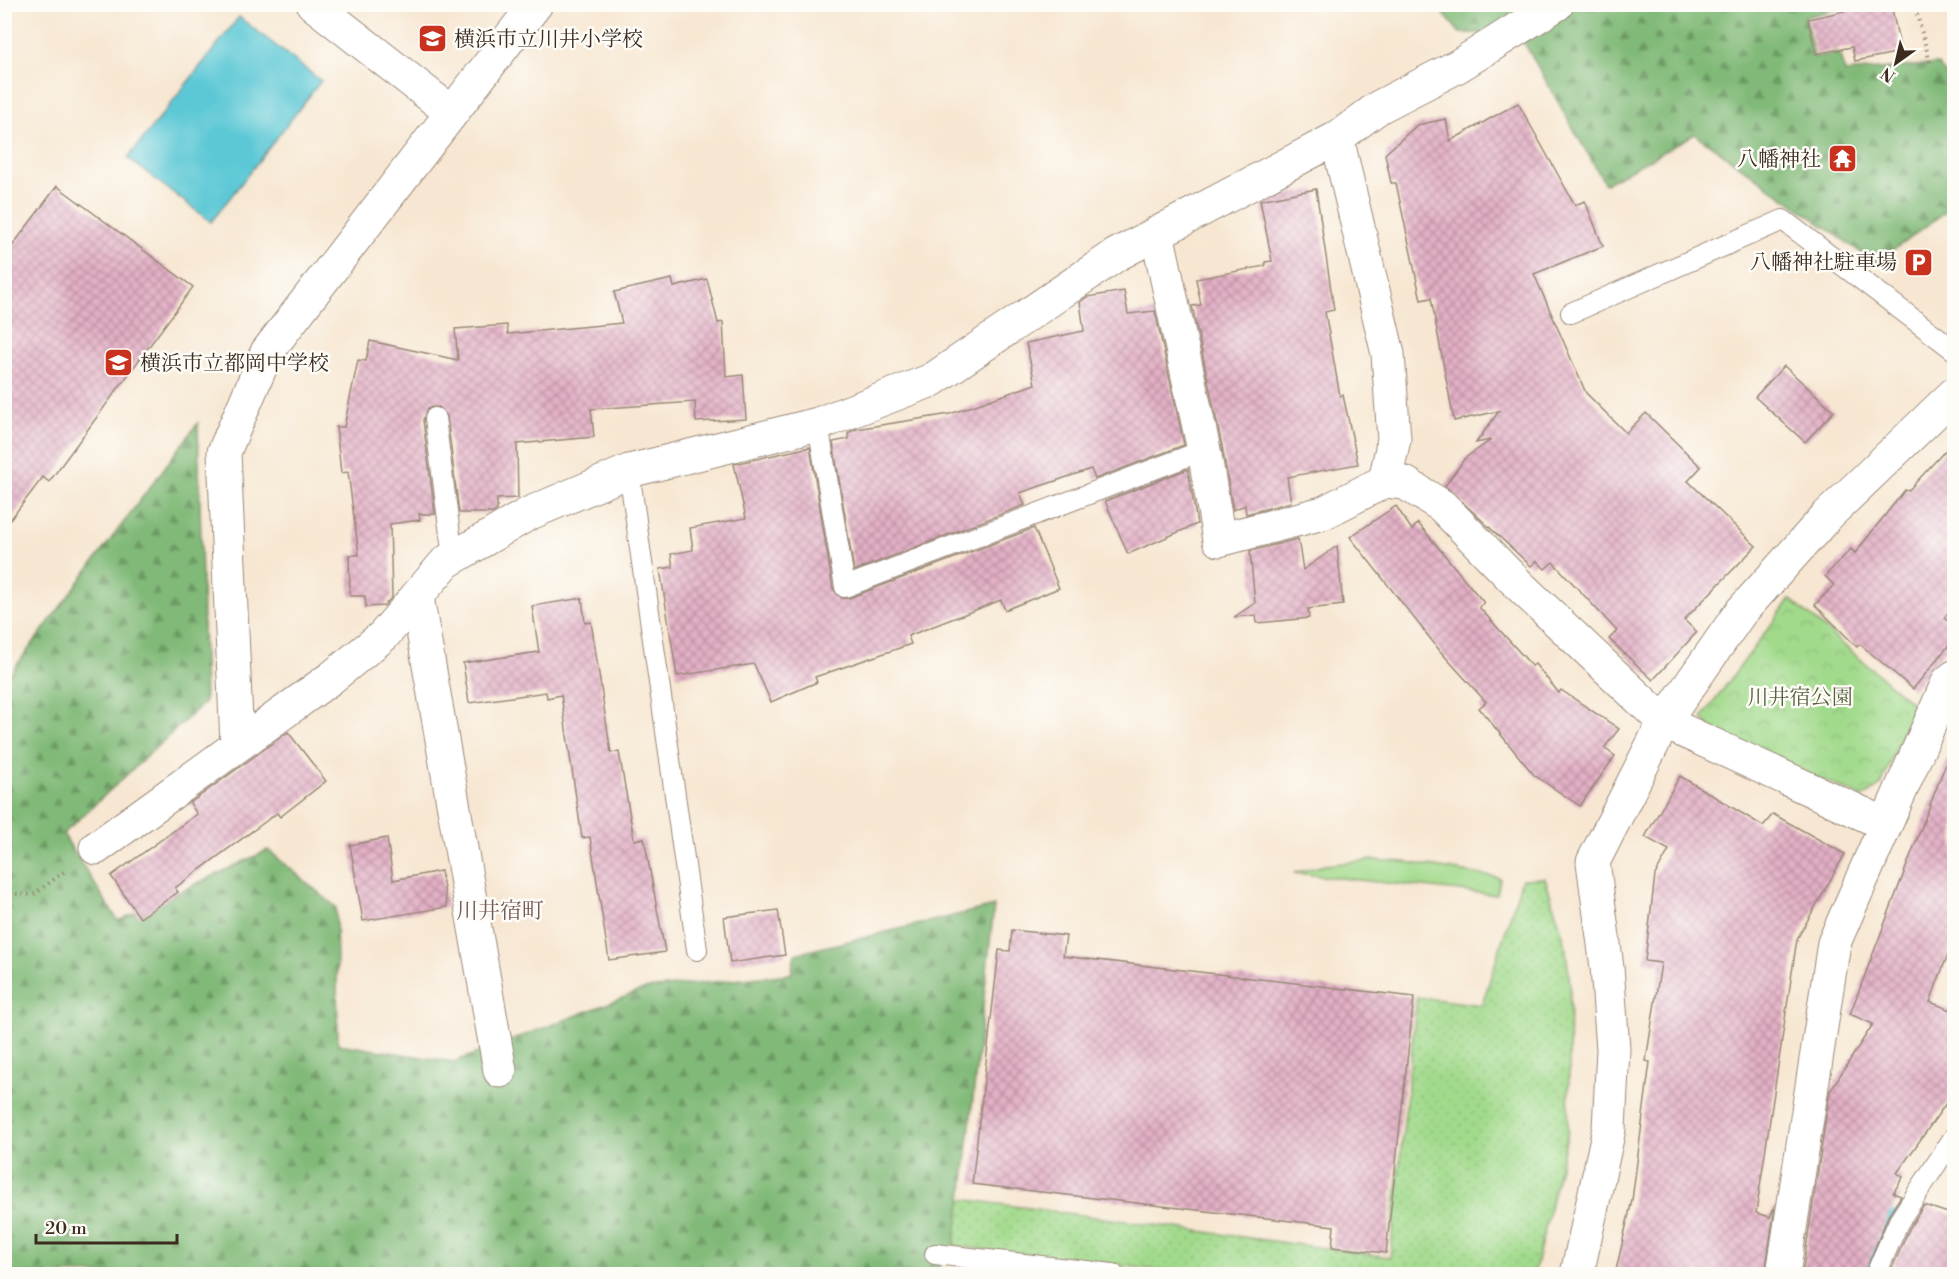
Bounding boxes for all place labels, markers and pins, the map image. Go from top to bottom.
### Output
school or university icon: 横浜市立川井小学校 [417,23,449,55]
place label: 横浜市立川井小学校 [454,27,643,53]
temple icon: 八幡神社 [1826,143,1858,175]
place label: 八幡神社 [1737,147,1821,173]
parking icon: 八幡神社駐車場 [1902,246,1934,278]
place label: 八幡神社駐車場 [1750,250,1897,276]
school or university icon: 横浜市立都岡中学校 [103,347,135,379]
place label: 横浜市立都岡中学校 [140,351,329,377]

